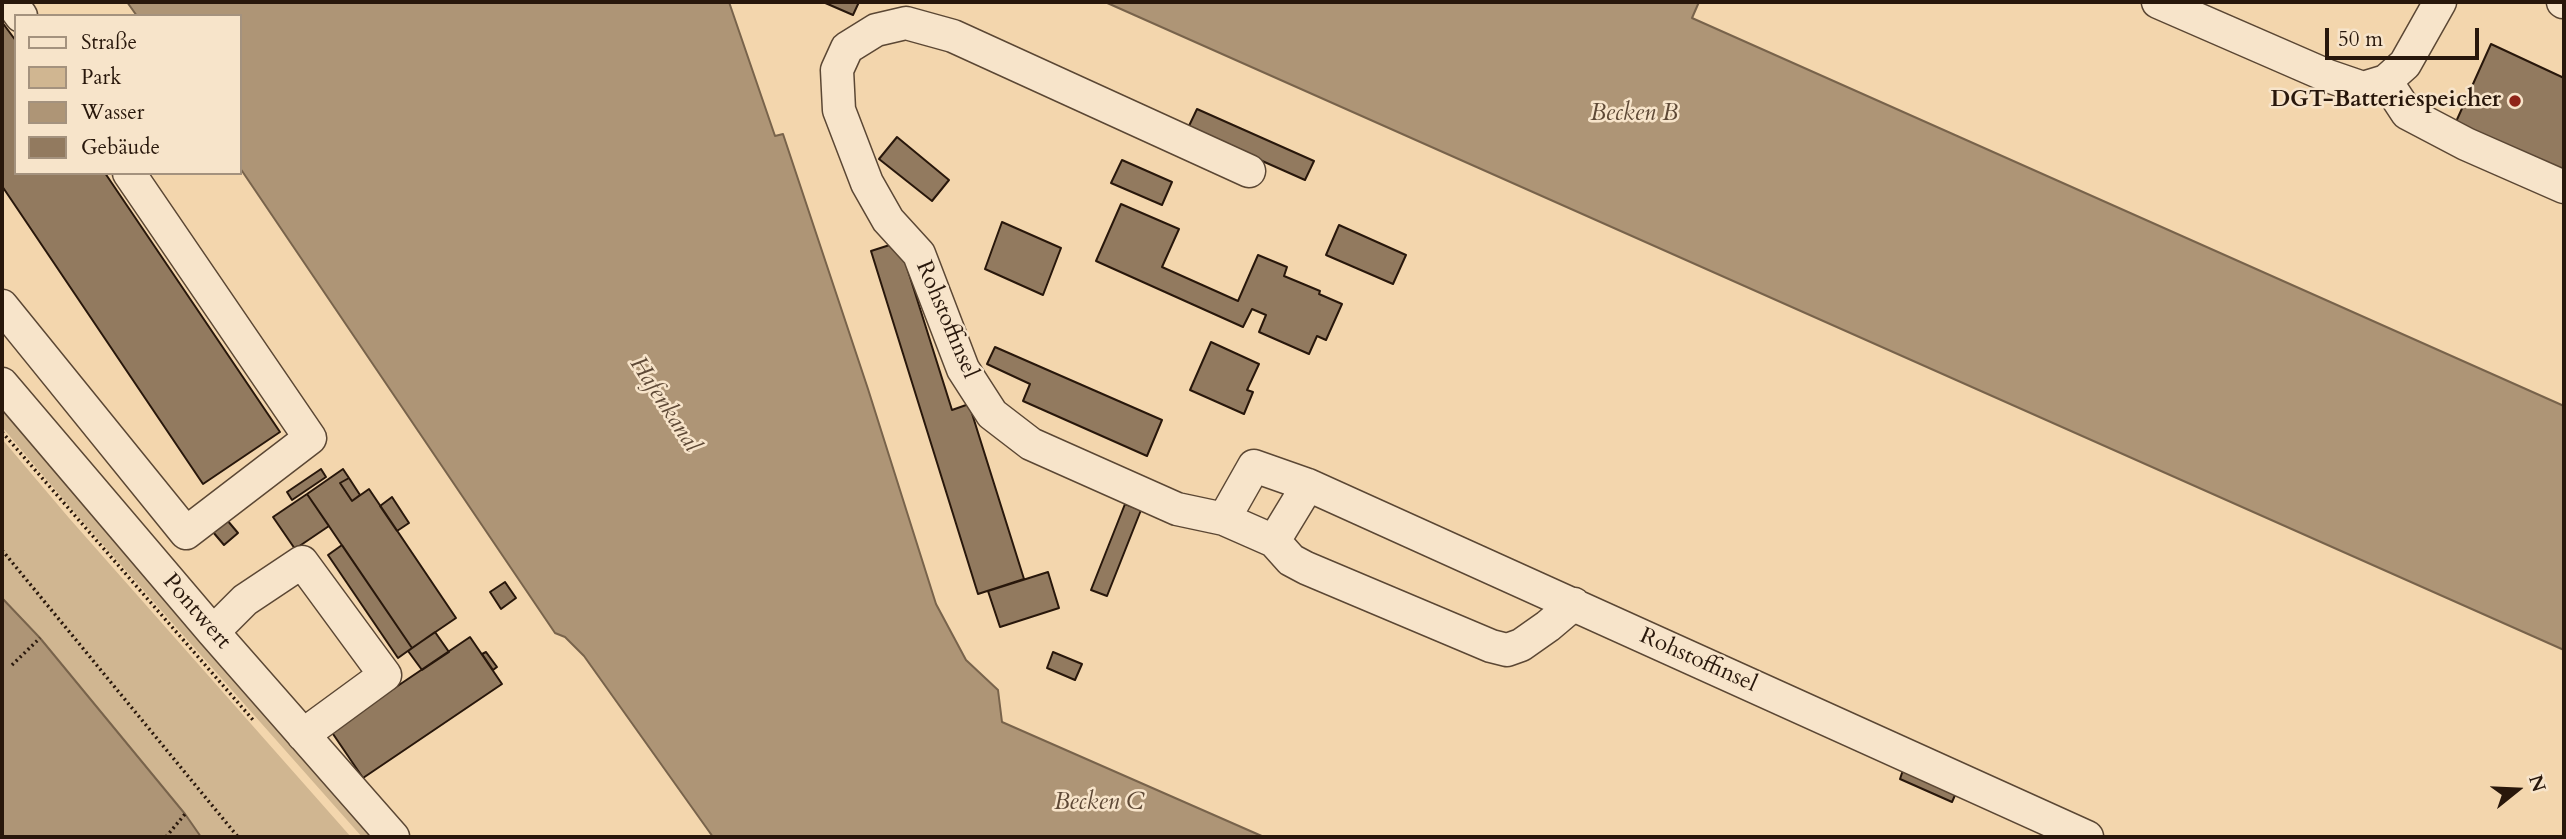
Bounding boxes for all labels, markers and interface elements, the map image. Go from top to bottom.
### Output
legend [14,14,242,175]
scale bar [2328,14,2482,58]
text: 50 m [2338,25,2383,54]
text: Straße [81,28,137,57]
text: Park [81,63,121,92]
place label: DGT-Batteriespeicher [2270,87,2501,115]
marker: DGT-Batteriespeicher [2507,93,2523,109]
text: Wasser [81,98,145,127]
water label: Becken B [1590,100,1678,128]
text: Gebäude [81,133,160,162]
street label: Rohstoffinsel [909,257,983,383]
water label: Hafenkanal [622,352,706,458]
street label: Pontwert [156,569,236,655]
street label: Rohstoffinsel [1635,623,1761,699]
north arrow [2482,755,2552,825]
text: N [2522,772,2552,795]
water label: Becken C [1054,789,1144,817]

